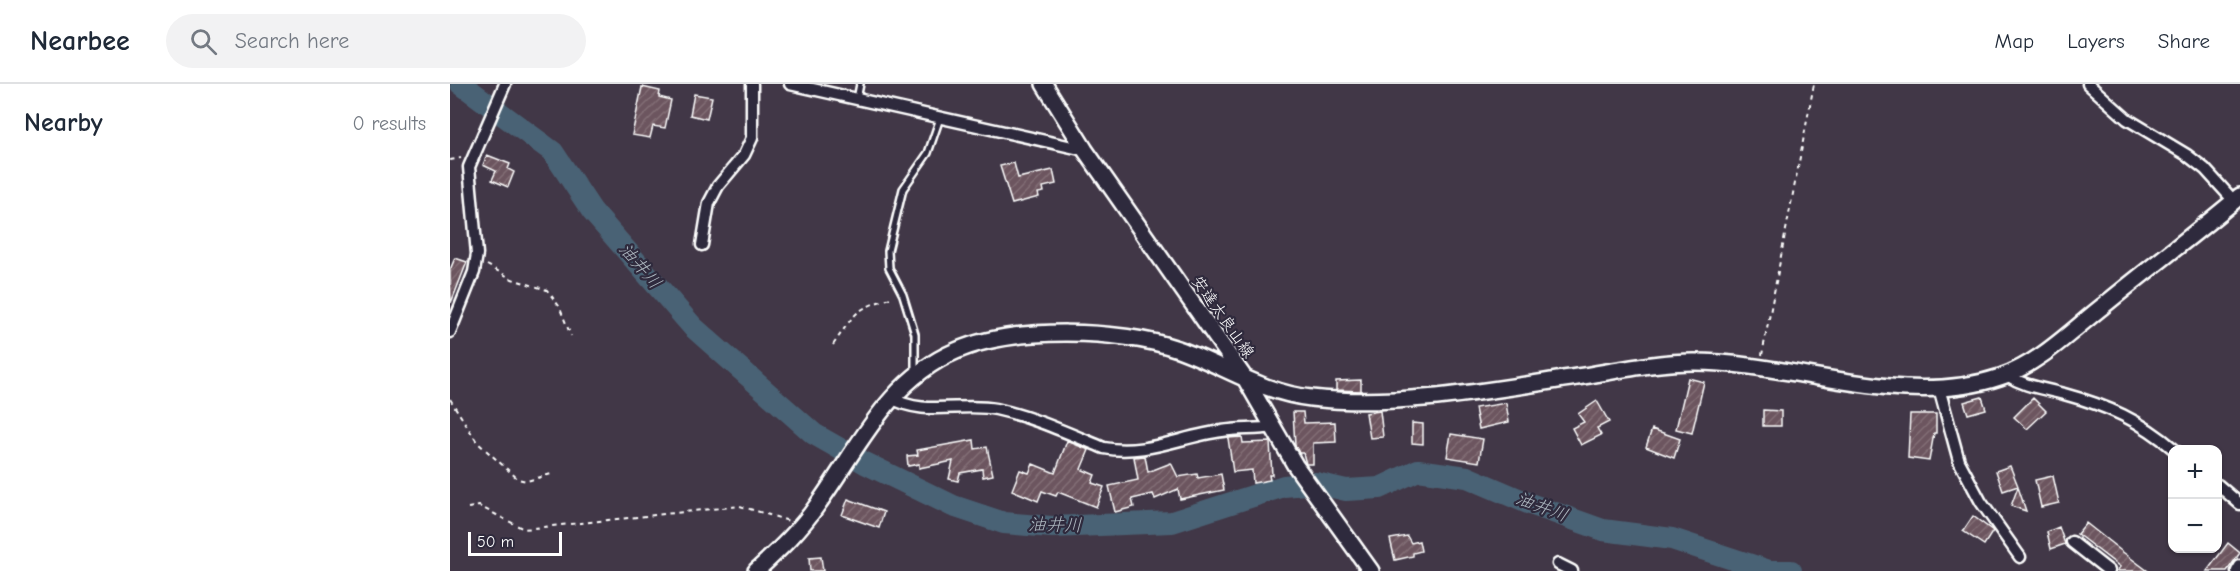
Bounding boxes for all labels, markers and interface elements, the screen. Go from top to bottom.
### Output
search box [166,14,586,68]
text: Nearbee [30,25,130,57]
icon: search [187,25,220,58]
text: Search here [235,28,349,54]
text: Map [1995,29,2034,53]
text: Layers [2067,29,2125,53]
text: Share [2158,29,2210,53]
text: Nearby [24,108,103,138]
text: 0 results [353,112,426,135]
water label: 油井川 [614,239,666,293]
street label: 安達太良山線 [1188,273,1258,361]
map controls [2168,445,2222,553]
button: + [2168,445,2222,499]
water label: 油井川 [1513,488,1571,526]
button: − [2168,499,2222,553]
water label: 油井川 [1028,514,1082,536]
scale bar [468,529,562,556]
text: 50 m [477,533,514,551]

